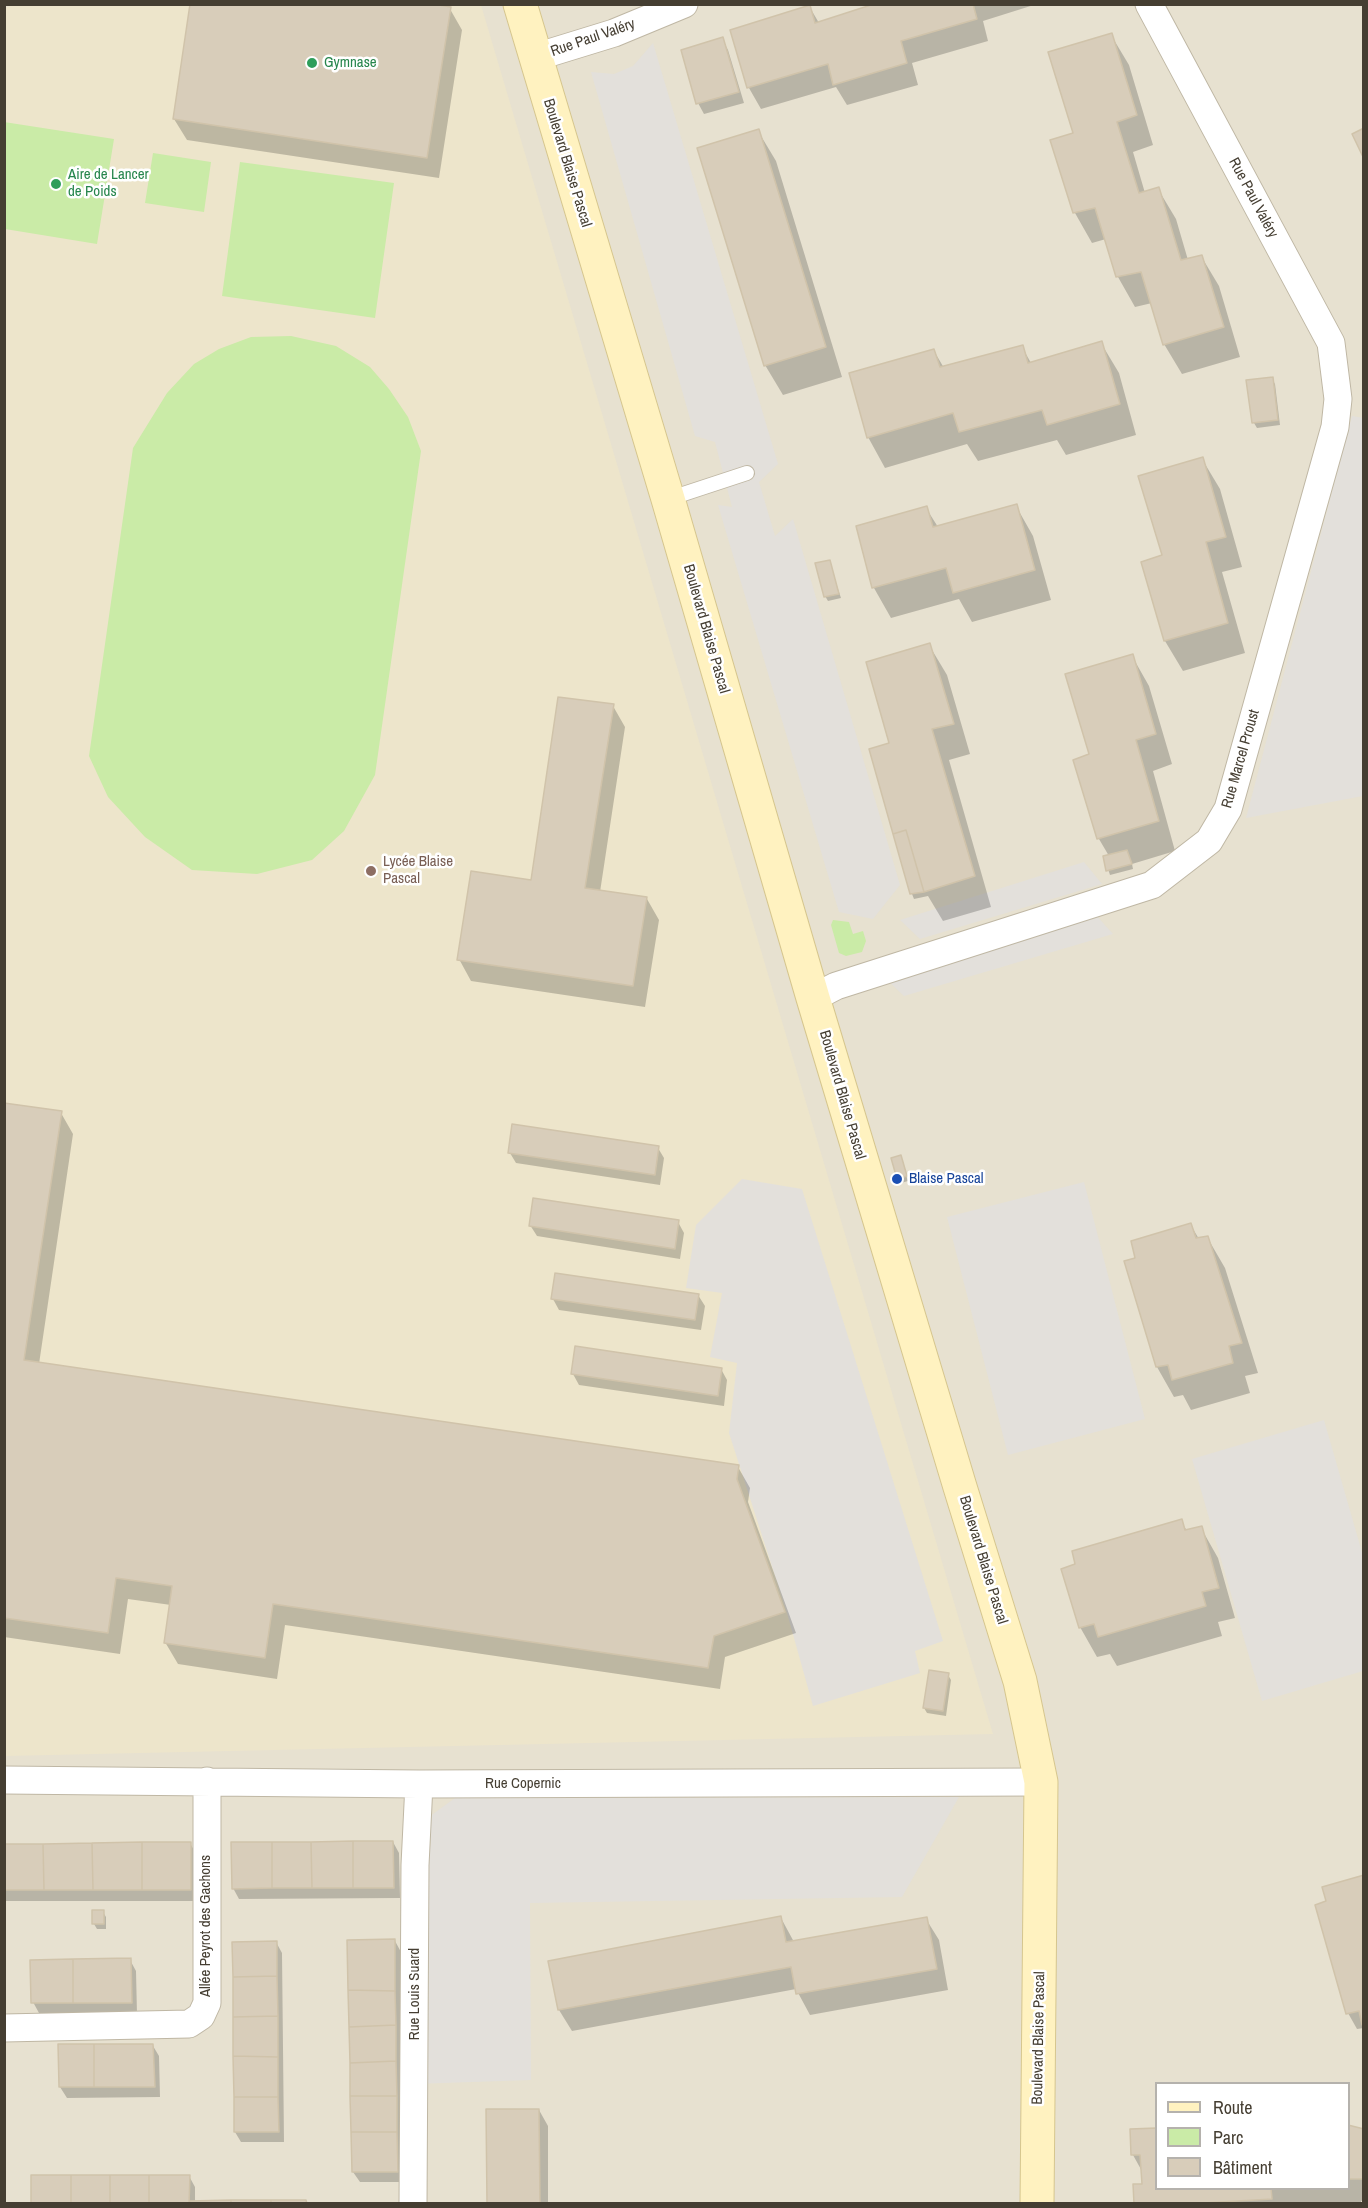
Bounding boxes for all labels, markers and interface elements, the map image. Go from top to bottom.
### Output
street label: Rue Paul Valéry [548,15,638,61]
place label: Gymnase [324,54,377,72]
marker: Gymnase [305,56,319,70]
street label: Boulevard Blaise Pascal [539,97,595,229]
street label: Rue Paul Valéry [1224,155,1282,241]
place label: Aire de Lancer de Poids [68,166,149,201]
marker: Aire de Lancer de Poids [49,177,63,191]
street label: Boulevard Blaise Pascal [679,562,733,696]
street label: Rue Marcel Proust [1218,708,1264,810]
place label: Lycée Blaise Pascal [383,853,453,888]
marker: Lycée Blaise Pascal [364,864,378,878]
street label: Boulevard Blaise Pascal [815,1028,869,1162]
place label: Blaise Pascal [909,1170,984,1188]
marker: Blaise Pascal [890,1172,904,1186]
street label: Boulevard Blaise Pascal [955,1494,1011,1626]
street label: Rue Copernic [485,1775,561,1793]
street label: Allée Peyrot des Gachons [197,1855,215,1997]
street label: Rue Louis Suard [406,1948,424,2040]
street label: Boulevard Blaise Pascal [1029,1971,1049,2105]
legend [1155,2082,1350,2190]
text: Route [1213,2095,1252,2120]
text: Parc [1213,2125,1243,2150]
text: Bâtiment [1213,2155,1272,2180]

